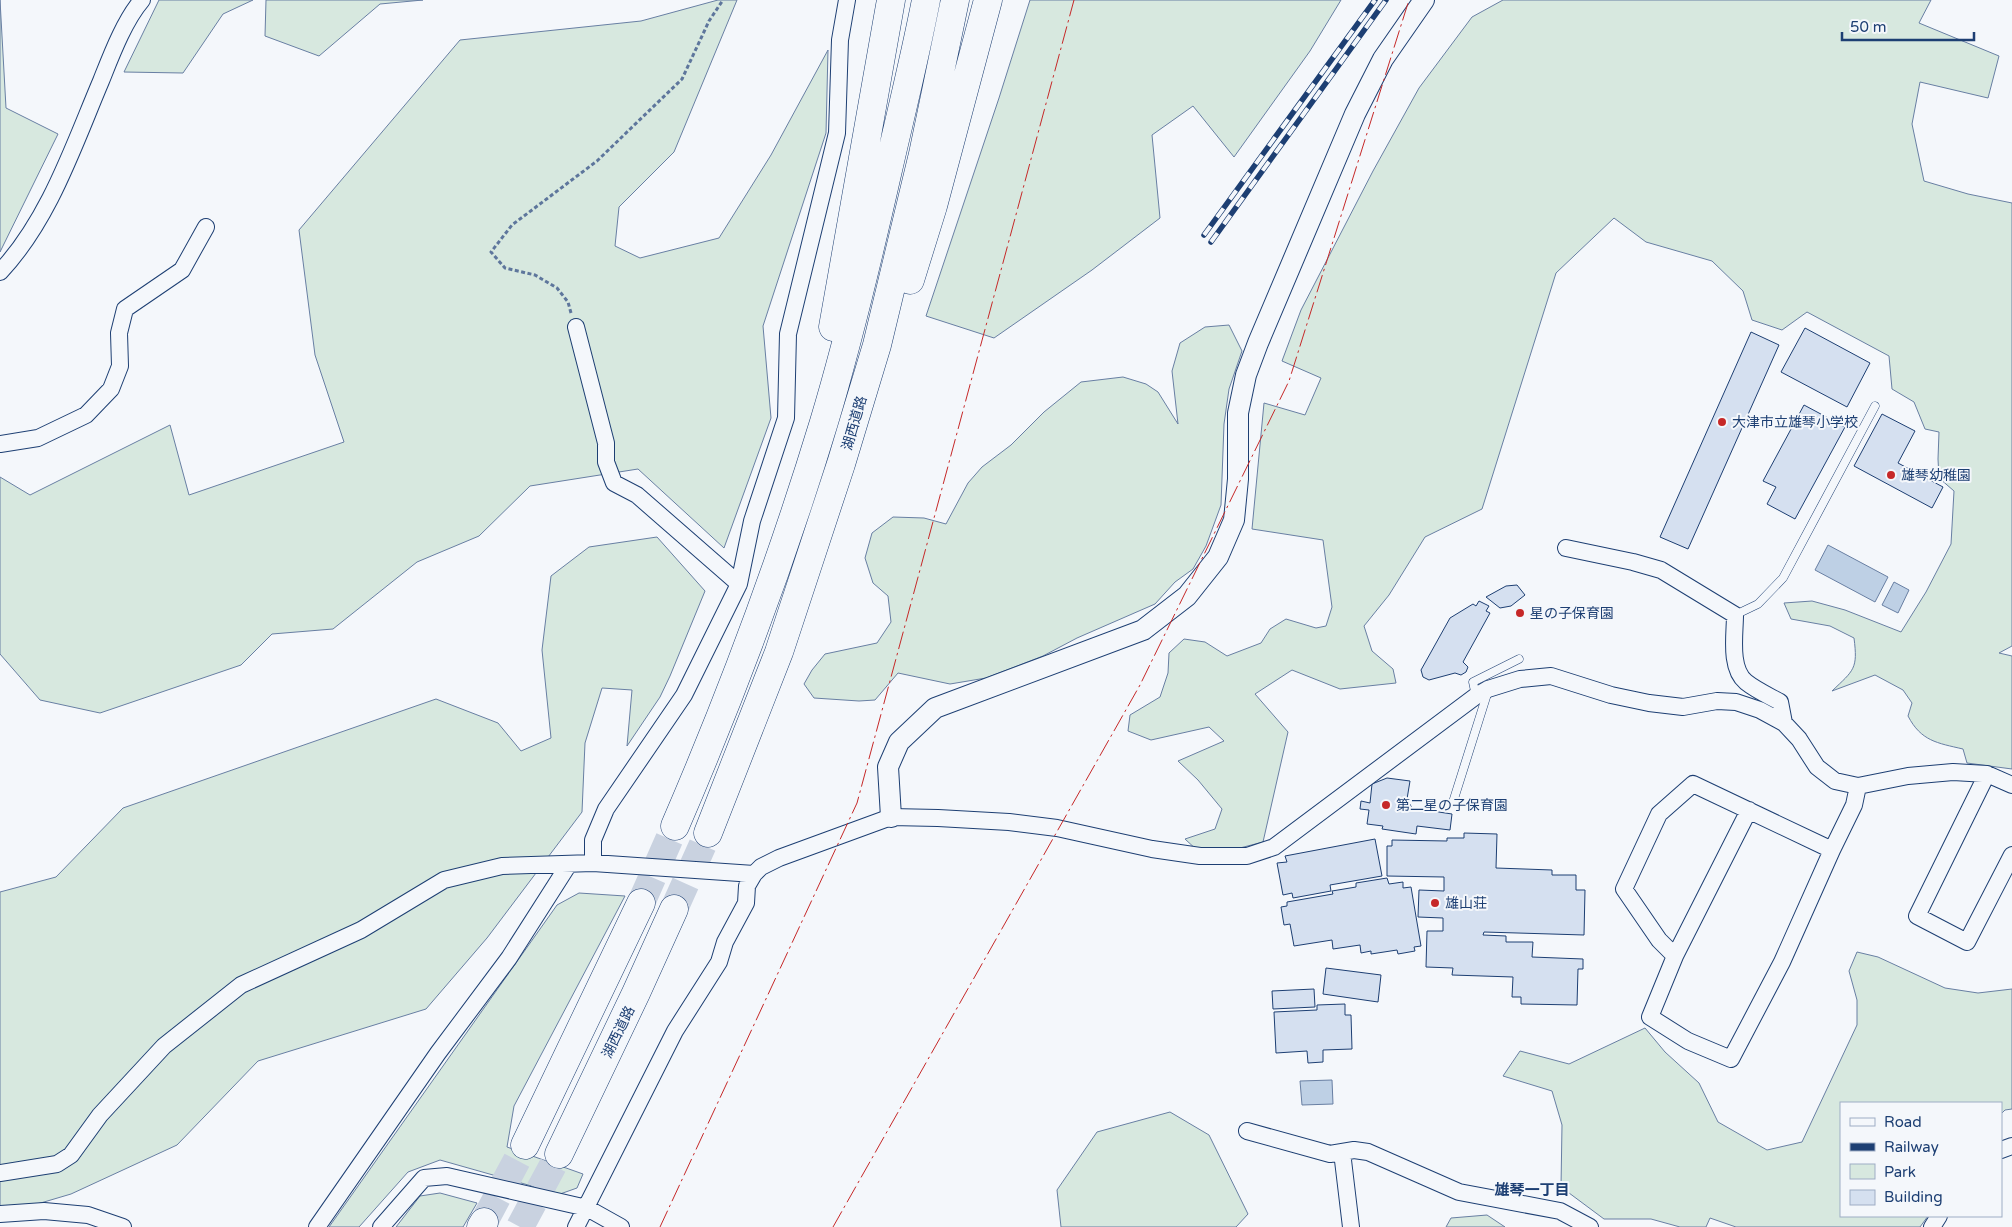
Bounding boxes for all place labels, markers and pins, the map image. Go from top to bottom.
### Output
place label: 大津市立雄琴小学校 [1732,414,1858,431]
marker: 大津市立雄琴小学校 [1716,416,1728,428]
place label: 雄琴幼稚園 [1901,467,1971,484]
marker: 雄琴幼稚園 [1885,469,1897,481]
place label: 星の子保育園 [1530,605,1614,622]
marker: 星の子保育園 [1514,607,1526,619]
place label: 第二星の子保育園 [1396,797,1508,814]
marker: 第二星の子保育園 [1380,799,1392,811]
place label: 雄山荘 [1445,895,1487,912]
marker: 雄山荘 [1429,897,1441,909]

